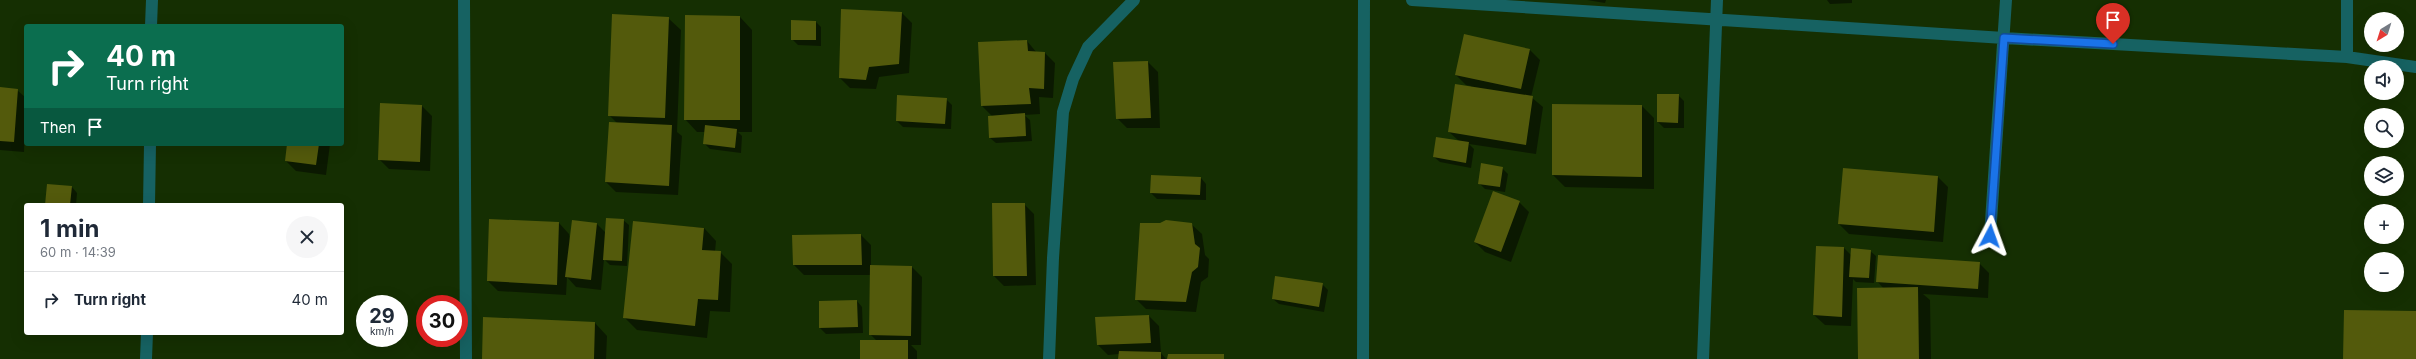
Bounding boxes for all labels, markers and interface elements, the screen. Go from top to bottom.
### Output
pin [2096,3,2130,44]
icon: arrive [2102,9,2124,31]
north arrow [2364,12,2404,52]
map controls [2364,12,2404,292]
text: 40 m [106,39,176,73]
icon: right [40,40,92,92]
button: sound [2364,60,2404,100]
text: Turn right [106,73,189,94]
button: search [2364,108,2404,148]
icon: arrive [84,116,106,138]
text: Then [40,118,76,137]
button: layers [2364,156,2404,196]
button: + [2364,204,2404,244]
text: 1 min [40,214,99,243]
position arrow [1969,215,2011,257]
button: close [286,216,328,258]
text: 60 m · 14:39 [40,244,116,260]
button: − [2364,252,2404,292]
icon: right [40,289,62,311]
text: Turn right [74,290,146,309]
text: 40 m [291,290,328,309]
speed limit sign: 30 [416,295,468,347]
text: 29 [369,304,395,328]
text: km/h [370,325,394,337]

